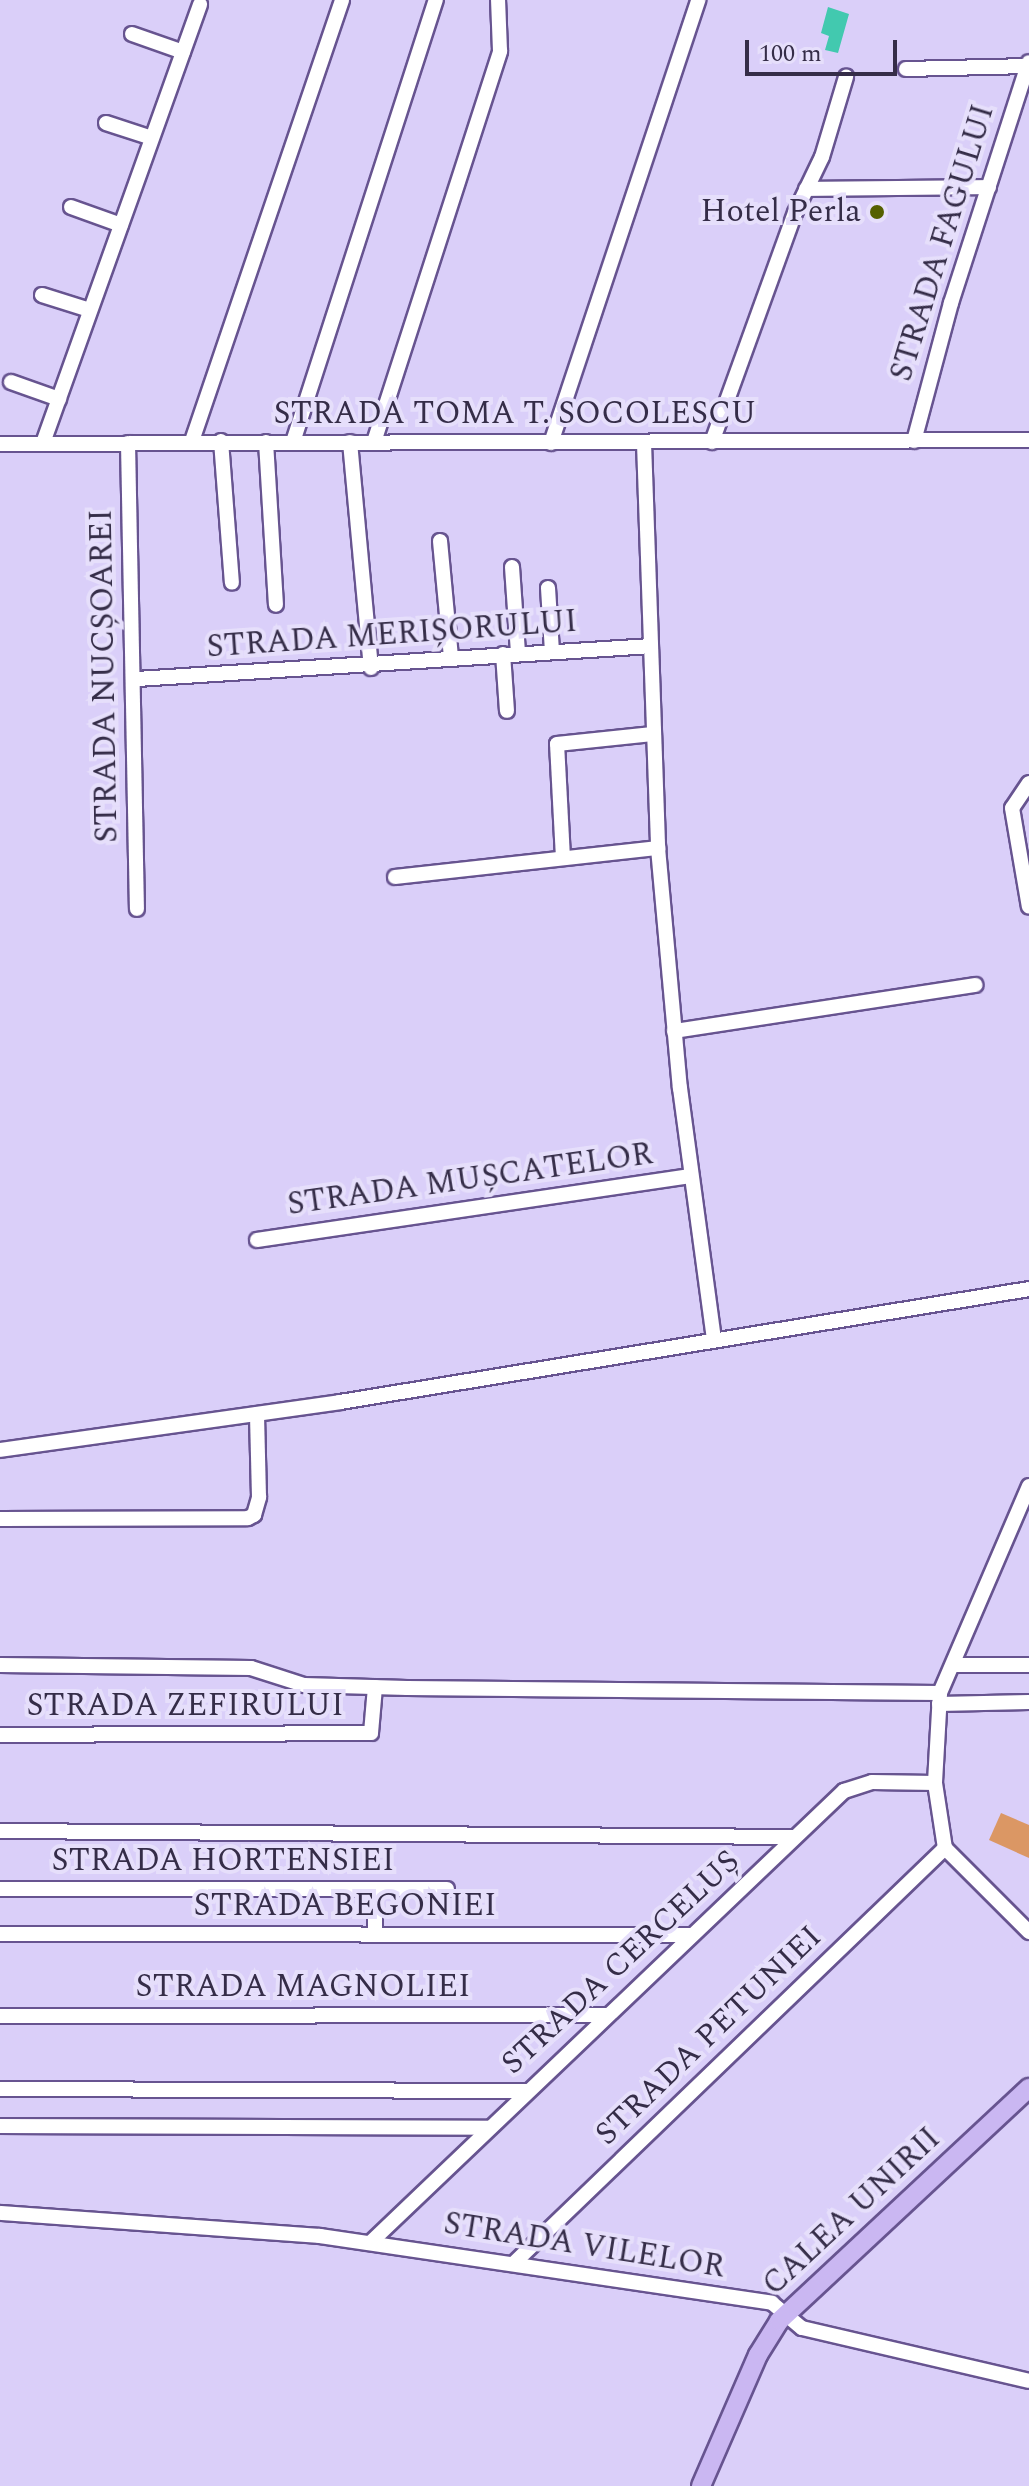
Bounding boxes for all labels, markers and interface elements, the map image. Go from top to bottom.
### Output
scale bar [749,24,901,74]
text: 100 m [759,36,822,72]
street label: STRADA FAGULUI [883,100,1003,386]
place label: Hotel Perla [701,193,861,231]
marker: Hotel Perla [868,203,886,221]
street label: STRADA TOMA T. SOCOLESCU [274,395,756,433]
street label: STRADA NUCȘOAREI [83,509,127,843]
street label: STRADA MERIȘORULUI [205,603,579,667]
street label: STRADA MUȘCATELOR [285,1135,655,1225]
street label: STRADA ZEFIRULUI [26,1687,344,1725]
street label: STRADA HORTENSIEI [52,1842,394,1880]
street label: STRADA CERCELUȘ [494,1843,748,2083]
street label: STRADA BEGONIEI [194,1887,496,1925]
street label: STRADA PETUNIEI [588,1918,830,2154]
street label: STRADA MAGNOLIEI [136,1968,470,2006]
street label: CALEA UNIRII [755,2120,949,2304]
street label: STRADA VILELOR [441,2205,727,2287]

